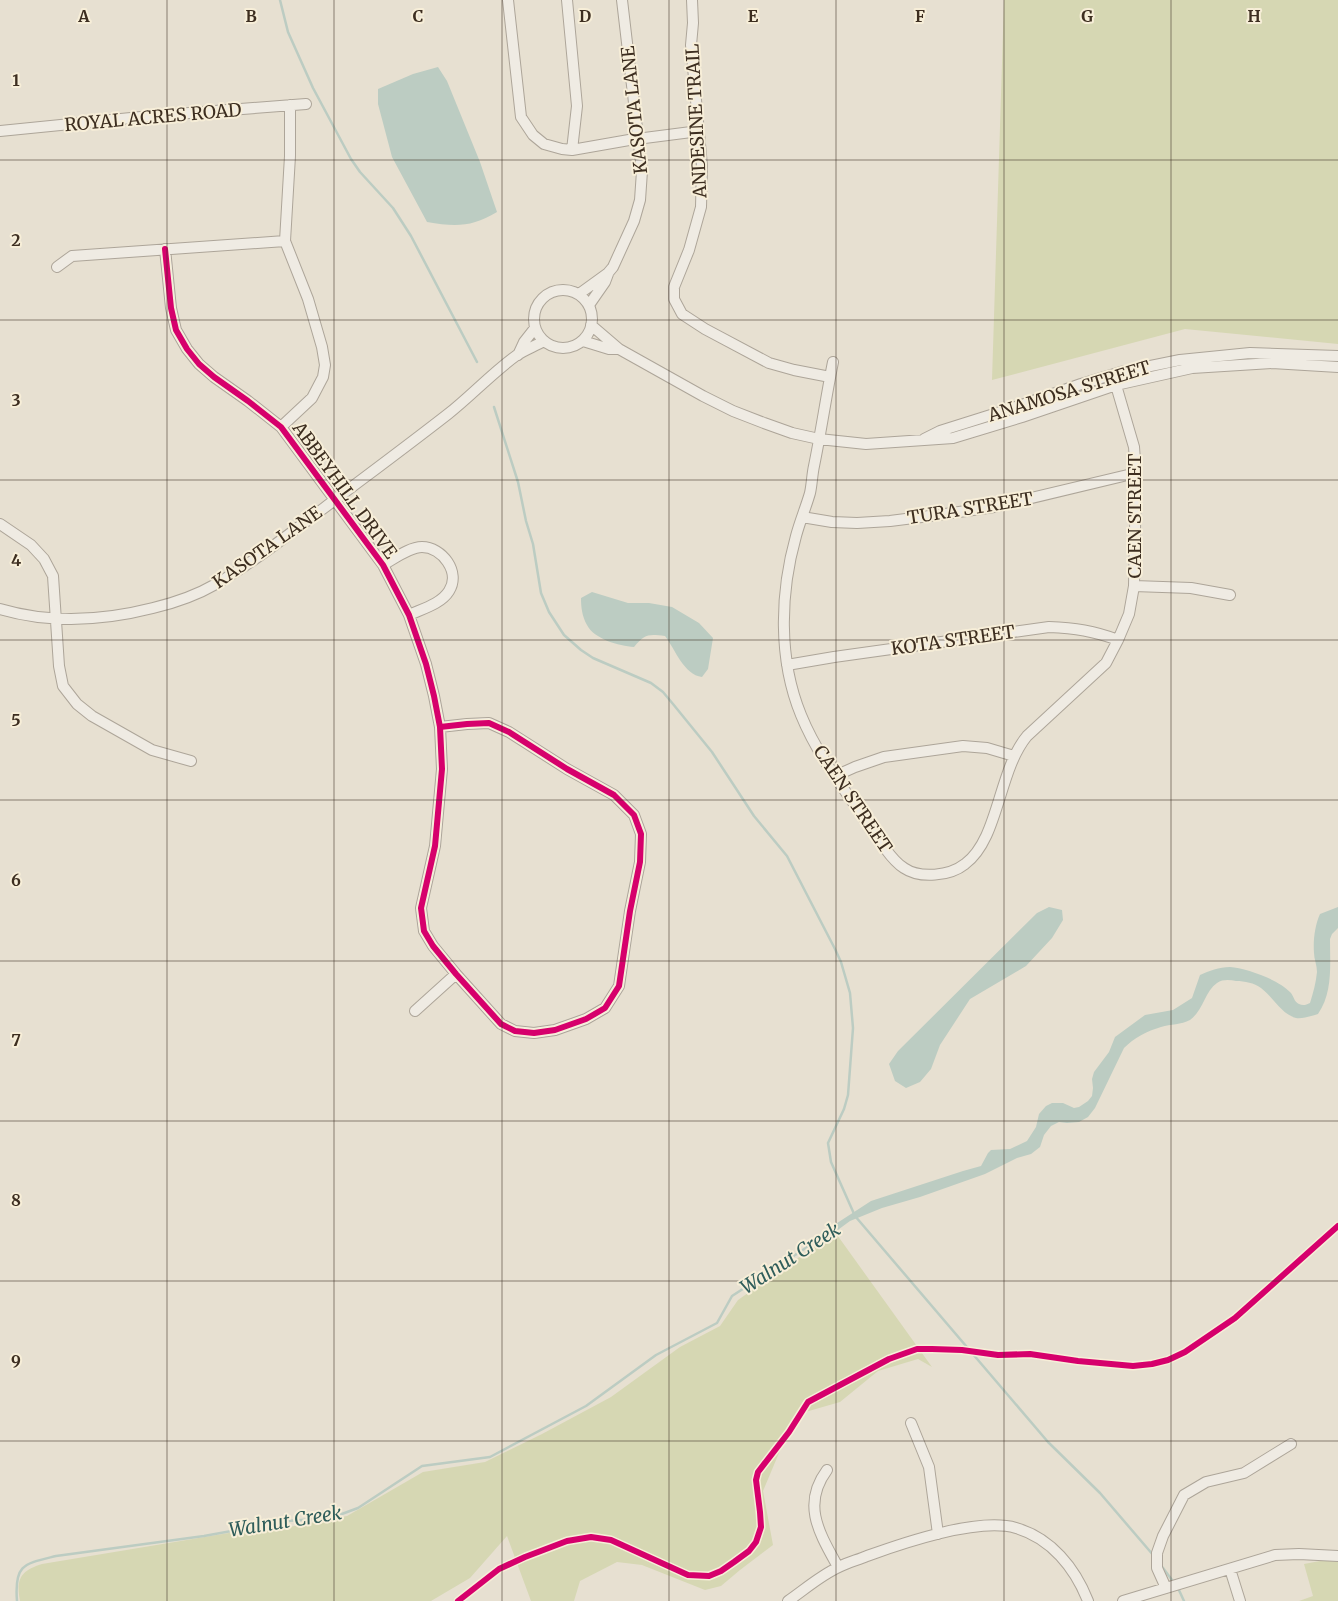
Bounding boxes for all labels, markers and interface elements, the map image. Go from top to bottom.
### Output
text: A [77,6,90,26]
text: B [245,6,257,26]
text: C [413,6,423,26]
text: D [579,6,591,26]
text: E [748,6,759,26]
text: F [915,6,925,26]
text: G [1081,6,1093,26]
text: H [1247,6,1261,26]
street label: ANDESINE TRAIL [680,43,712,200]
street label: KASOTA LANE [616,44,652,175]
text: 1 [12,70,20,90]
street label: ROYAL ACRES ROAD [63,98,243,136]
text: 2 [11,230,21,250]
street label: ANAMOSA STREET [984,355,1153,427]
text: 3 [11,390,21,410]
street label: ABBEYHILL DRIVE [287,416,403,563]
street label: CAEN STREET [1123,453,1146,579]
street label: TURA STREET [905,487,1035,529]
street label: KASOTA LANE [208,500,327,593]
text: 4 [11,550,21,570]
street label: KOTA STREET [890,620,1017,660]
text: 5 [11,710,21,730]
street label: CAEN STREET [809,741,898,858]
text: 6 [11,870,21,890]
text: 7 [11,1030,21,1050]
text: 8 [11,1190,21,1210]
water label: Walnut Creek [736,1216,845,1299]
text: 9 [11,1351,21,1371]
water label: Walnut Creek [227,1500,344,1542]

